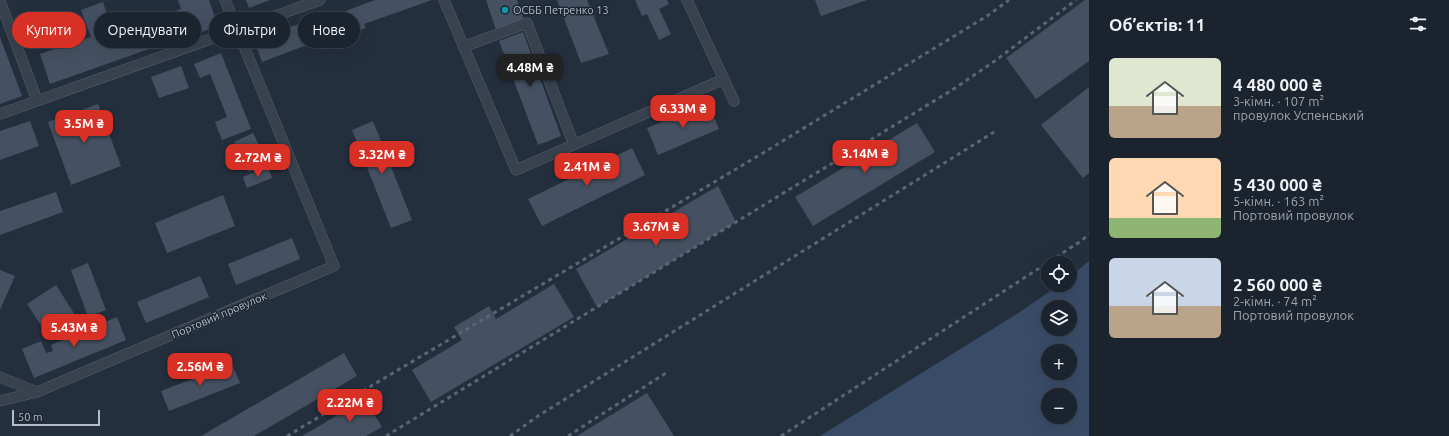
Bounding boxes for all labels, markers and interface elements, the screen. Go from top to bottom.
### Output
place label: ОСББ Петренко 13 [513,4,609,16]
marker: ОСББ Петренко 13 [500,5,510,15]
chip: Купити [12,12,86,48]
chip: Орендувати [94,12,201,48]
chip: Фільтри [209,12,290,48]
chip: Нове [298,12,360,48]
icon: filters [1407,13,1429,35]
text: Об’єктів: 11 [1109,15,1205,34]
pin: 4.48M ₴ [493,54,567,88]
text: 4.48M ₴ [506,60,554,74]
icon: home [1141,74,1189,122]
text: 4 480 000 ₴ [1233,75,1322,94]
text: 3-кімн. · 107 m² [1233,94,1324,108]
pin: 6.33M ₴ [646,95,720,129]
text: 6.33M ₴ [659,101,707,115]
text: провулок Успенський [1233,108,1364,122]
pin: 3.5M ₴ [51,110,117,144]
text: 3.5M ₴ [64,116,104,130]
pin: 3.14M ₴ [828,140,902,174]
pin: 3.32M ₴ [345,141,419,175]
pin: 2.72M ₴ [221,144,295,178]
text: 3.14M ₴ [841,146,889,160]
text: 3.32M ₴ [358,147,406,161]
text: 2.72M ₴ [234,150,282,164]
pin: 2.41M ₴ [550,153,624,187]
text: 2.41M ₴ [563,159,611,173]
icon: home [1141,174,1189,222]
text: 5 430 000 ₴ [1233,175,1322,194]
text: 5-кімн. · 163 m² [1233,194,1324,208]
text: Портовий провулок [1233,208,1354,222]
pin: 3.67M ₴ [619,213,693,247]
text: 3.67M ₴ [632,219,680,233]
map controls [1041,256,1077,424]
button: locate [1041,256,1077,292]
icon: home [1141,274,1189,322]
text: 2 560 000 ₴ [1233,275,1322,294]
street label: Портовий провулок [170,289,269,341]
text: 2-кімн. · 74 m² [1233,294,1317,308]
button: layers [1041,300,1077,336]
text: Портовий провулок [1233,308,1354,322]
pin: 5.43M ₴ [37,314,111,348]
text: 5.43M ₴ [50,320,98,334]
button: + [1041,344,1077,380]
pin: 2.56M ₴ [163,353,237,387]
text: 2.56M ₴ [176,359,224,373]
button: − [1041,388,1077,424]
pin: 2.22M ₴ [313,389,387,423]
text: 2.22M ₴ [326,395,374,409]
scale bar [12,408,100,427]
text: 50 m [18,411,42,423]

